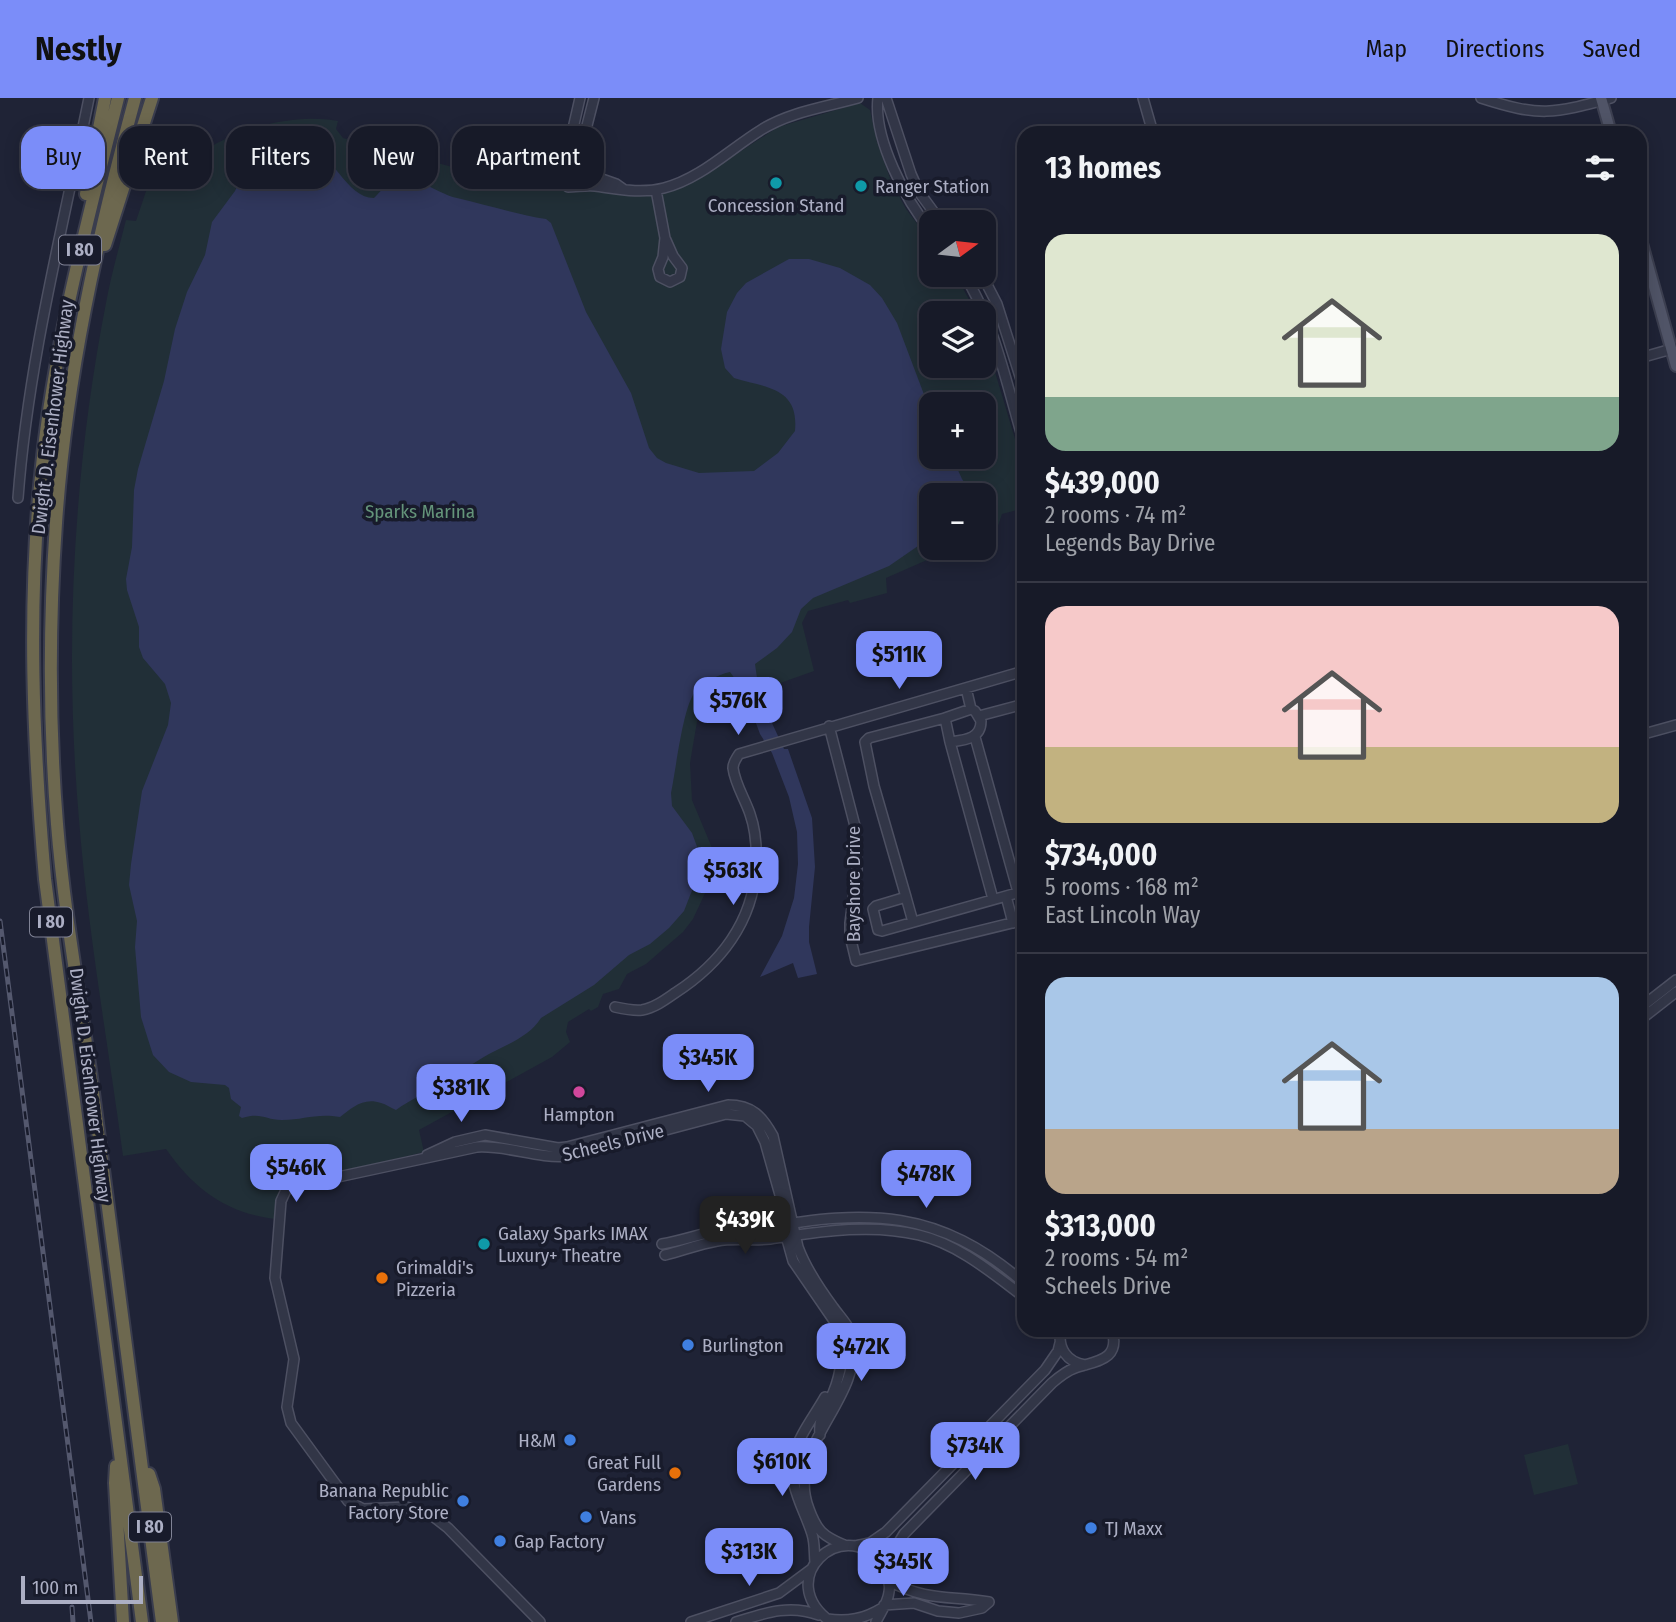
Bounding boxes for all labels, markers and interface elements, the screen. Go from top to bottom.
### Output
text: Nestly [35,29,122,69]
text: Map [1366,35,1407,63]
text: Directions [1445,35,1544,63]
text: Saved [1582,35,1641,63]
chip: Buy [21,126,105,189]
chip: Rent [119,126,212,189]
chip: Filters [226,126,334,189]
chip: New [348,126,438,189]
chip: Apartment [452,126,604,189]
icon: filters [1581,149,1619,187]
text: 13 homes [1045,150,1161,186]
marker: Concession Stand [768,175,784,191]
place label: Ranger Station [875,175,989,198]
marker: Ranger Station [853,178,869,194]
place label: Concession Stand [708,194,844,217]
north arrow [919,210,996,287]
map controls [919,210,996,560]
road number: I 80 [59,236,101,265]
icon: home [1269,280,1395,406]
street label: Dwight D. Eisenhower Highway [27,298,78,536]
button: layers [919,301,996,378]
button: + [919,392,996,469]
text: $439,000 [1045,465,1160,501]
button: − [919,483,996,560]
park label: Sparks Marina [365,500,475,523]
text: 2 rooms · 74 m² [1045,501,1186,529]
text: Legends Bay Drive [1045,529,1215,557]
pin: $511K [850,632,948,691]
text: $511K [872,640,926,668]
icon: home [1269,652,1395,778]
pin: $576K [689,678,787,737]
text: $576K [710,686,767,714]
street label: Bayshore Drive [842,826,865,942]
text: $734,000 [1045,837,1157,873]
pin: $563K [684,848,782,907]
text: $563K [704,856,762,884]
text: 5 rooms · 168 m² [1045,873,1199,901]
text: East Lincoln Way [1045,901,1200,929]
road number: I 80 [30,908,72,936]
street label: Dwight D. Eisenhower Highway [65,966,116,1204]
icon: home [1269,1023,1395,1149]
pin: $345K [659,1034,757,1094]
text: $345K [679,1043,737,1071]
pin: $381K [412,1065,510,1124]
text: $381K [432,1073,490,1101]
marker: Hampton [571,1084,587,1100]
place label: Hampton [543,1103,615,1126]
street label: Scheels Drive [560,1119,666,1166]
pin: $546K [247,1144,345,1204]
pin: $478K [877,1150,975,1210]
text: $546K [266,1153,326,1181]
text: $478K [897,1159,955,1187]
pin: $439K [696,1196,794,1256]
text: $439K [716,1205,774,1233]
text: $313,000 [1045,1208,1156,1244]
place label: Galaxy Sparks IMAX Luxury+ Theatre [498,1222,649,1267]
marker: Galaxy Sparks IMAX Luxury+ Theatre [476,1236,492,1252]
text: 2 rooms · 54 m² [1045,1244,1188,1272]
place label: Grimaldi's Pizzeria [396,1256,474,1301]
marker: Grimaldi's Pizzeria [374,1270,390,1286]
text: Scheels Drive [1045,1272,1171,1300]
pin: $472K [812,1324,910,1383]
text: $472K [833,1332,889,1360]
place label: Burlington [702,1334,784,1357]
marker: Burlington [680,1337,696,1353]
pin: $734K [926,1422,1024,1482]
place label: H&M [518,1429,556,1452]
text: $734K [947,1431,1003,1459]
marker: H&M [562,1432,578,1448]
pin: $610K [733,1438,831,1498]
text: $610K [753,1447,811,1475]
place label: Great Full Gardens [587,1451,661,1496]
marker: Great Full Gardens [667,1465,683,1481]
place label: Banana Republic Factory Store [319,1479,449,1524]
marker: Banana Republic Factory Store [455,1493,471,1509]
place label: Vans [600,1506,636,1529]
marker: Vans [578,1509,594,1525]
road number: I 80 [129,1512,171,1542]
place label: TJ Maxx [1105,1517,1163,1540]
marker: TJ Maxx [1083,1520,1099,1536]
pin: $313K [700,1528,798,1588]
place label: Gap Factory [514,1530,605,1553]
marker: Gap Factory [492,1533,508,1549]
text: $313K [721,1537,777,1565]
pin: $345K [854,1538,952,1598]
text: $345K [874,1547,932,1575]
scale bar [21,1573,144,1605]
text: 100 m [32,1576,78,1599]

